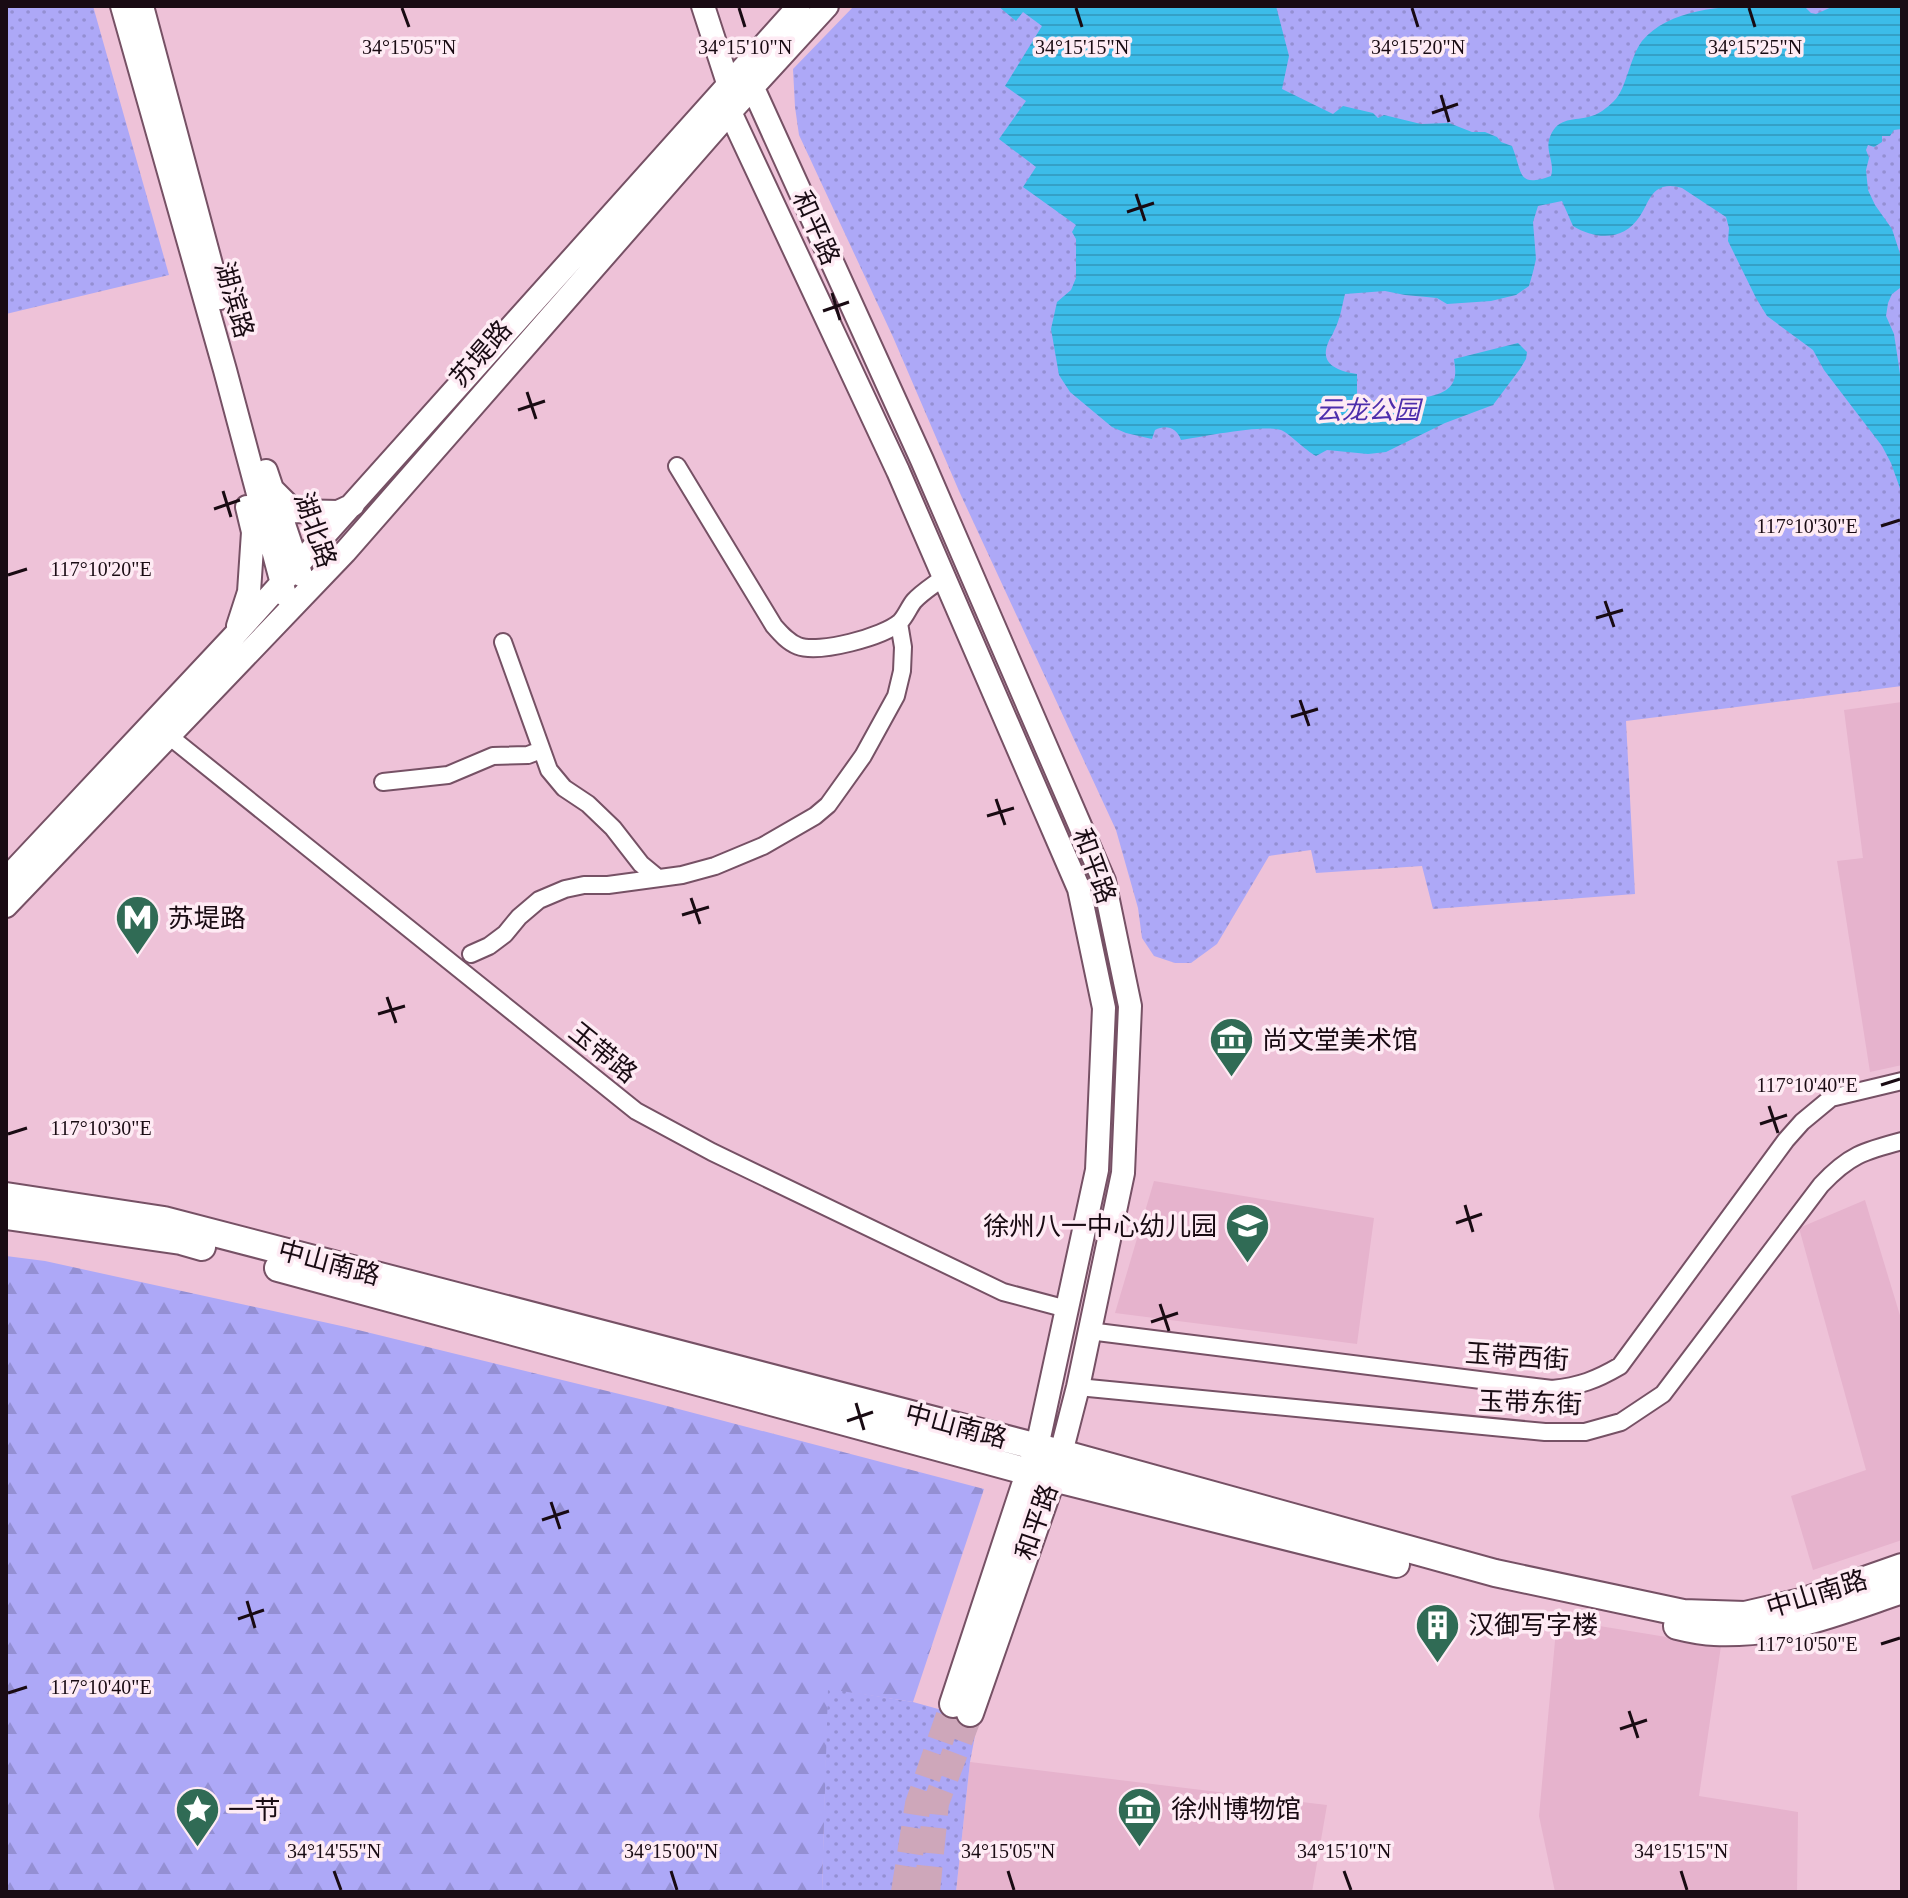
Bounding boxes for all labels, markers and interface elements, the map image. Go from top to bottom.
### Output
text: 34°15'05"N [362,36,456,58]
text: 34°15'10"N [698,36,792,58]
text: 34°15'15"N [1035,36,1129,58]
text: 34°15'20"N [1371,36,1465,58]
text: 34°15'25"N [1708,36,1802,58]
street label: 和平路 [787,186,845,270]
street label: 湖滨路 [209,259,259,341]
street label: 苏堤路 [444,315,518,393]
park label: 云龙公园 [1316,396,1424,425]
street label: 湖北路 [289,488,341,572]
text: 117°10'30"E [1756,515,1858,537]
text: 117°10'20"E [50,558,152,580]
street label: 和平路 [1067,824,1121,908]
metro station icon: 苏堤路 [113,894,161,957]
place label: 苏堤路 [168,904,246,933]
museum icon: 尚文堂美术馆 [1207,1016,1255,1079]
street label: 玉带路 [564,1017,642,1089]
place label: 尚文堂美术馆 [1262,1026,1418,1055]
text: 117°10'40"E [1756,1074,1858,1096]
text: 117°10'30"E [50,1117,152,1139]
school or university icon: 徐州八一中心幼儿园 [1224,1202,1272,1265]
place label: 徐州八一中心幼儿园 [983,1212,1217,1241]
street label: 中山南路 [275,1236,383,1290]
street label: 玉带西街 [1464,1339,1570,1375]
street label: 玉带东街 [1478,1387,1582,1419]
street label: 中山南路 [902,1399,1010,1453]
street label: 和平路 [1011,1480,1063,1564]
street label: 中山南路 [1763,1565,1871,1623]
building icon: 汉御写字楼 [1413,1601,1461,1664]
place label: 汉御写字楼 [1468,1611,1598,1640]
text: 117°10'50"E [1756,1633,1858,1655]
text: 117°10'40"E [50,1676,152,1698]
museum icon: 徐州博物馆 [1116,1785,1164,1848]
place icon: 一节 [173,1786,221,1849]
place label: 徐州博物馆 [1171,1795,1301,1824]
place label: 一节 [228,1796,280,1825]
text: 34°14'55"N [287,1840,381,1862]
text: 34°15'00"N [624,1840,718,1862]
text: 34°15'05"N [961,1840,1055,1862]
text: 34°15'10"N [1297,1840,1391,1862]
text: 34°15'15"N [1634,1840,1728,1862]

